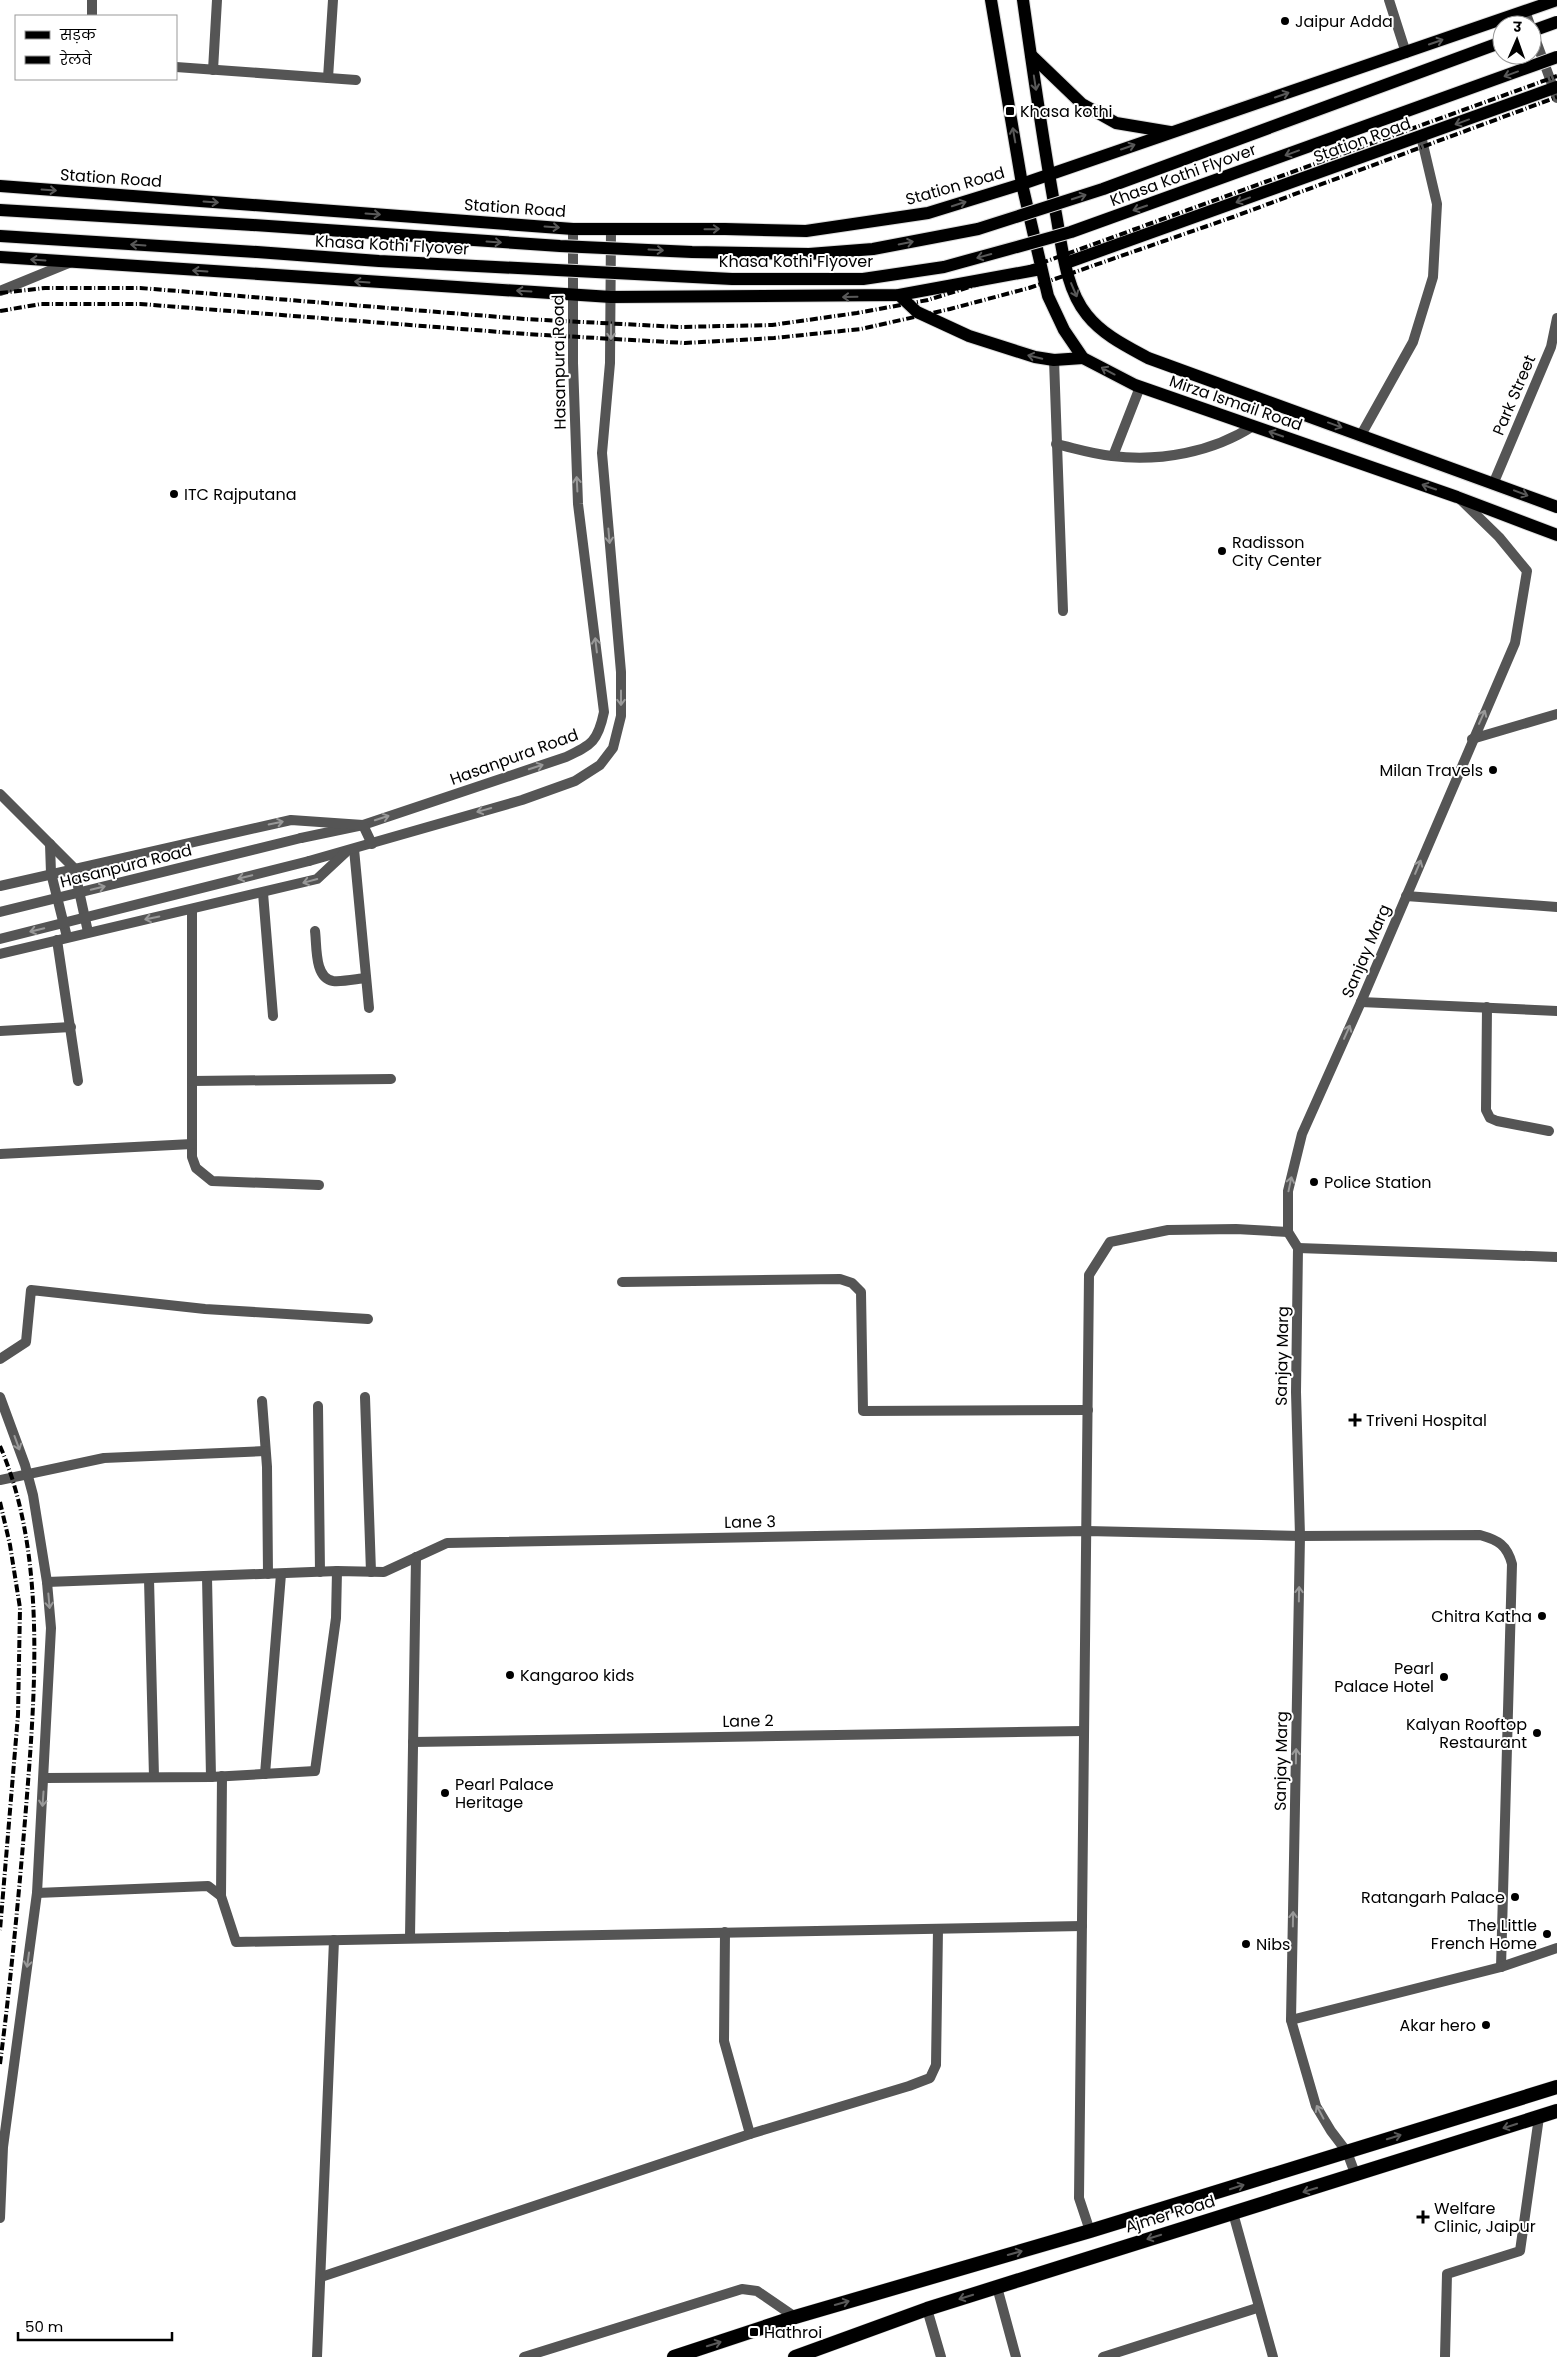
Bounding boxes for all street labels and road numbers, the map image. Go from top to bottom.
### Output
street label: Station Road [1310,112,1414,168]
street label: Khasa Kothi Flyover [1107,138,1259,212]
street label: Station Road [903,161,1007,211]
street label: Station Road [59,163,163,193]
street label: Station Road [463,193,567,223]
street label: Khasa Kothi Flyover [314,229,470,261]
street label: Khasa Kothi Flyover [719,250,873,273]
street label: Hasanpura Road [546,294,572,430]
street label: Park Street [1487,351,1541,439]
street label: Mirza Ismail Road [1166,369,1306,437]
street label: Hasanpura Road [447,723,581,791]
street label: Hasanpura Road [58,839,194,893]
street label: Sanjay Marg [1336,901,1396,1001]
street label: Sanjay Marg [1270,1306,1294,1406]
street label: Lane 3 [724,1510,776,1534]
street label: Lane 2 [722,1709,774,1733]
street label: Sanjay Marg [1269,1711,1293,1811]
street label: Ajmer Road [1122,2189,1218,2239]

